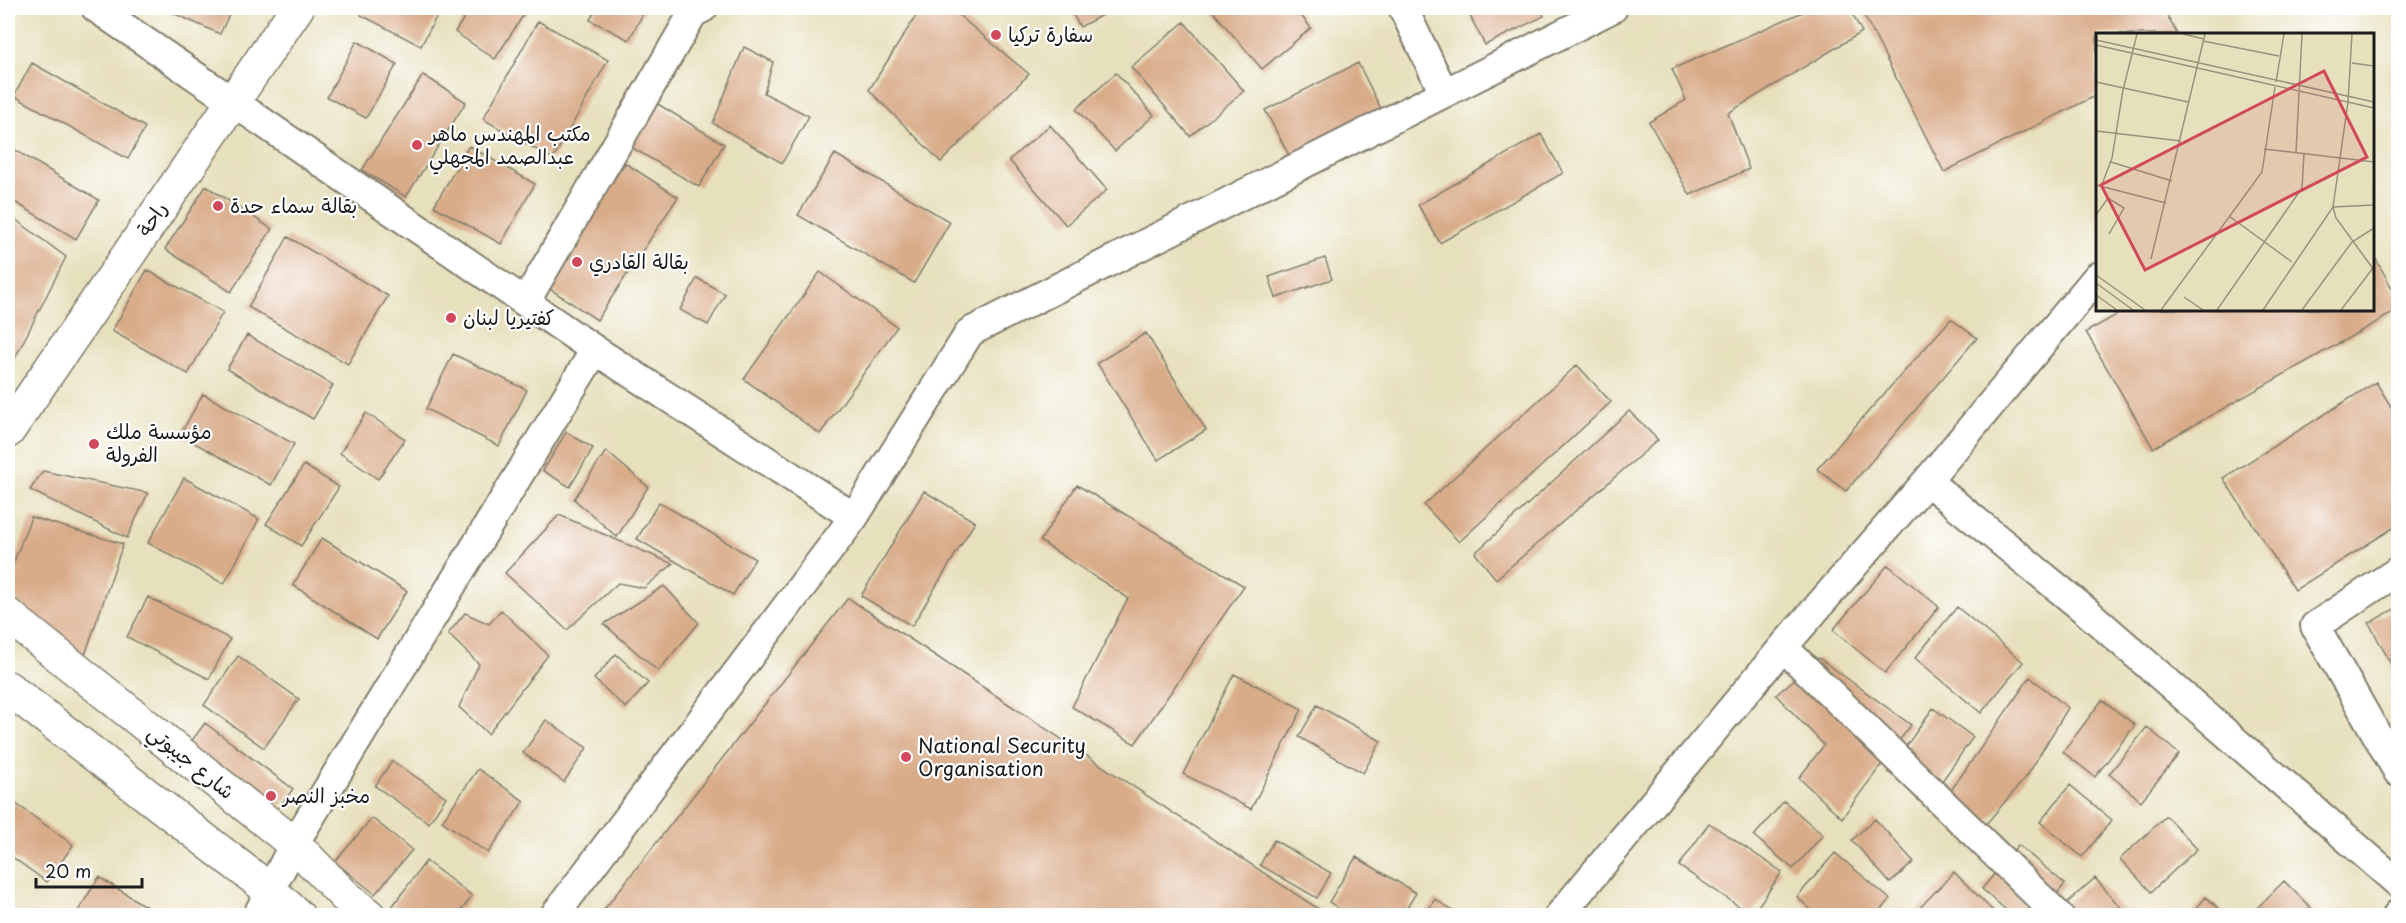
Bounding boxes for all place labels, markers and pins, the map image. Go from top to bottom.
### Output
place label: سفارة تركيا [1008,19,1093,49]
marker: سفارة تركيا [989,28,1003,42]
place label: مكتب المهندس ماهر عبدالصمد المجهلي [427,118,591,175]
marker: مكتب المهندس ماهر عبدالصمد المجهلي [410,138,424,152]
place label: بقالة سماء حدة [230,190,357,220]
marker: بقالة سماء حدة [211,199,225,213]
place label: بقالة القادري [589,246,689,277]
marker: بقالة القادري [570,255,584,269]
place label: كفتيريا لبنان [463,302,555,332]
marker: كفتيريا لبنان [444,311,458,325]
place label: مؤسسة ملك الفرولة [106,416,212,469]
marker: مؤسسة ملك الفرولة [87,437,101,451]
place label: National Security Organisation [918,730,1086,783]
marker: National Security Organisation [899,750,913,764]
place label: مخبز النصر [281,780,370,810]
marker: مخبز النصر [264,789,278,803]

